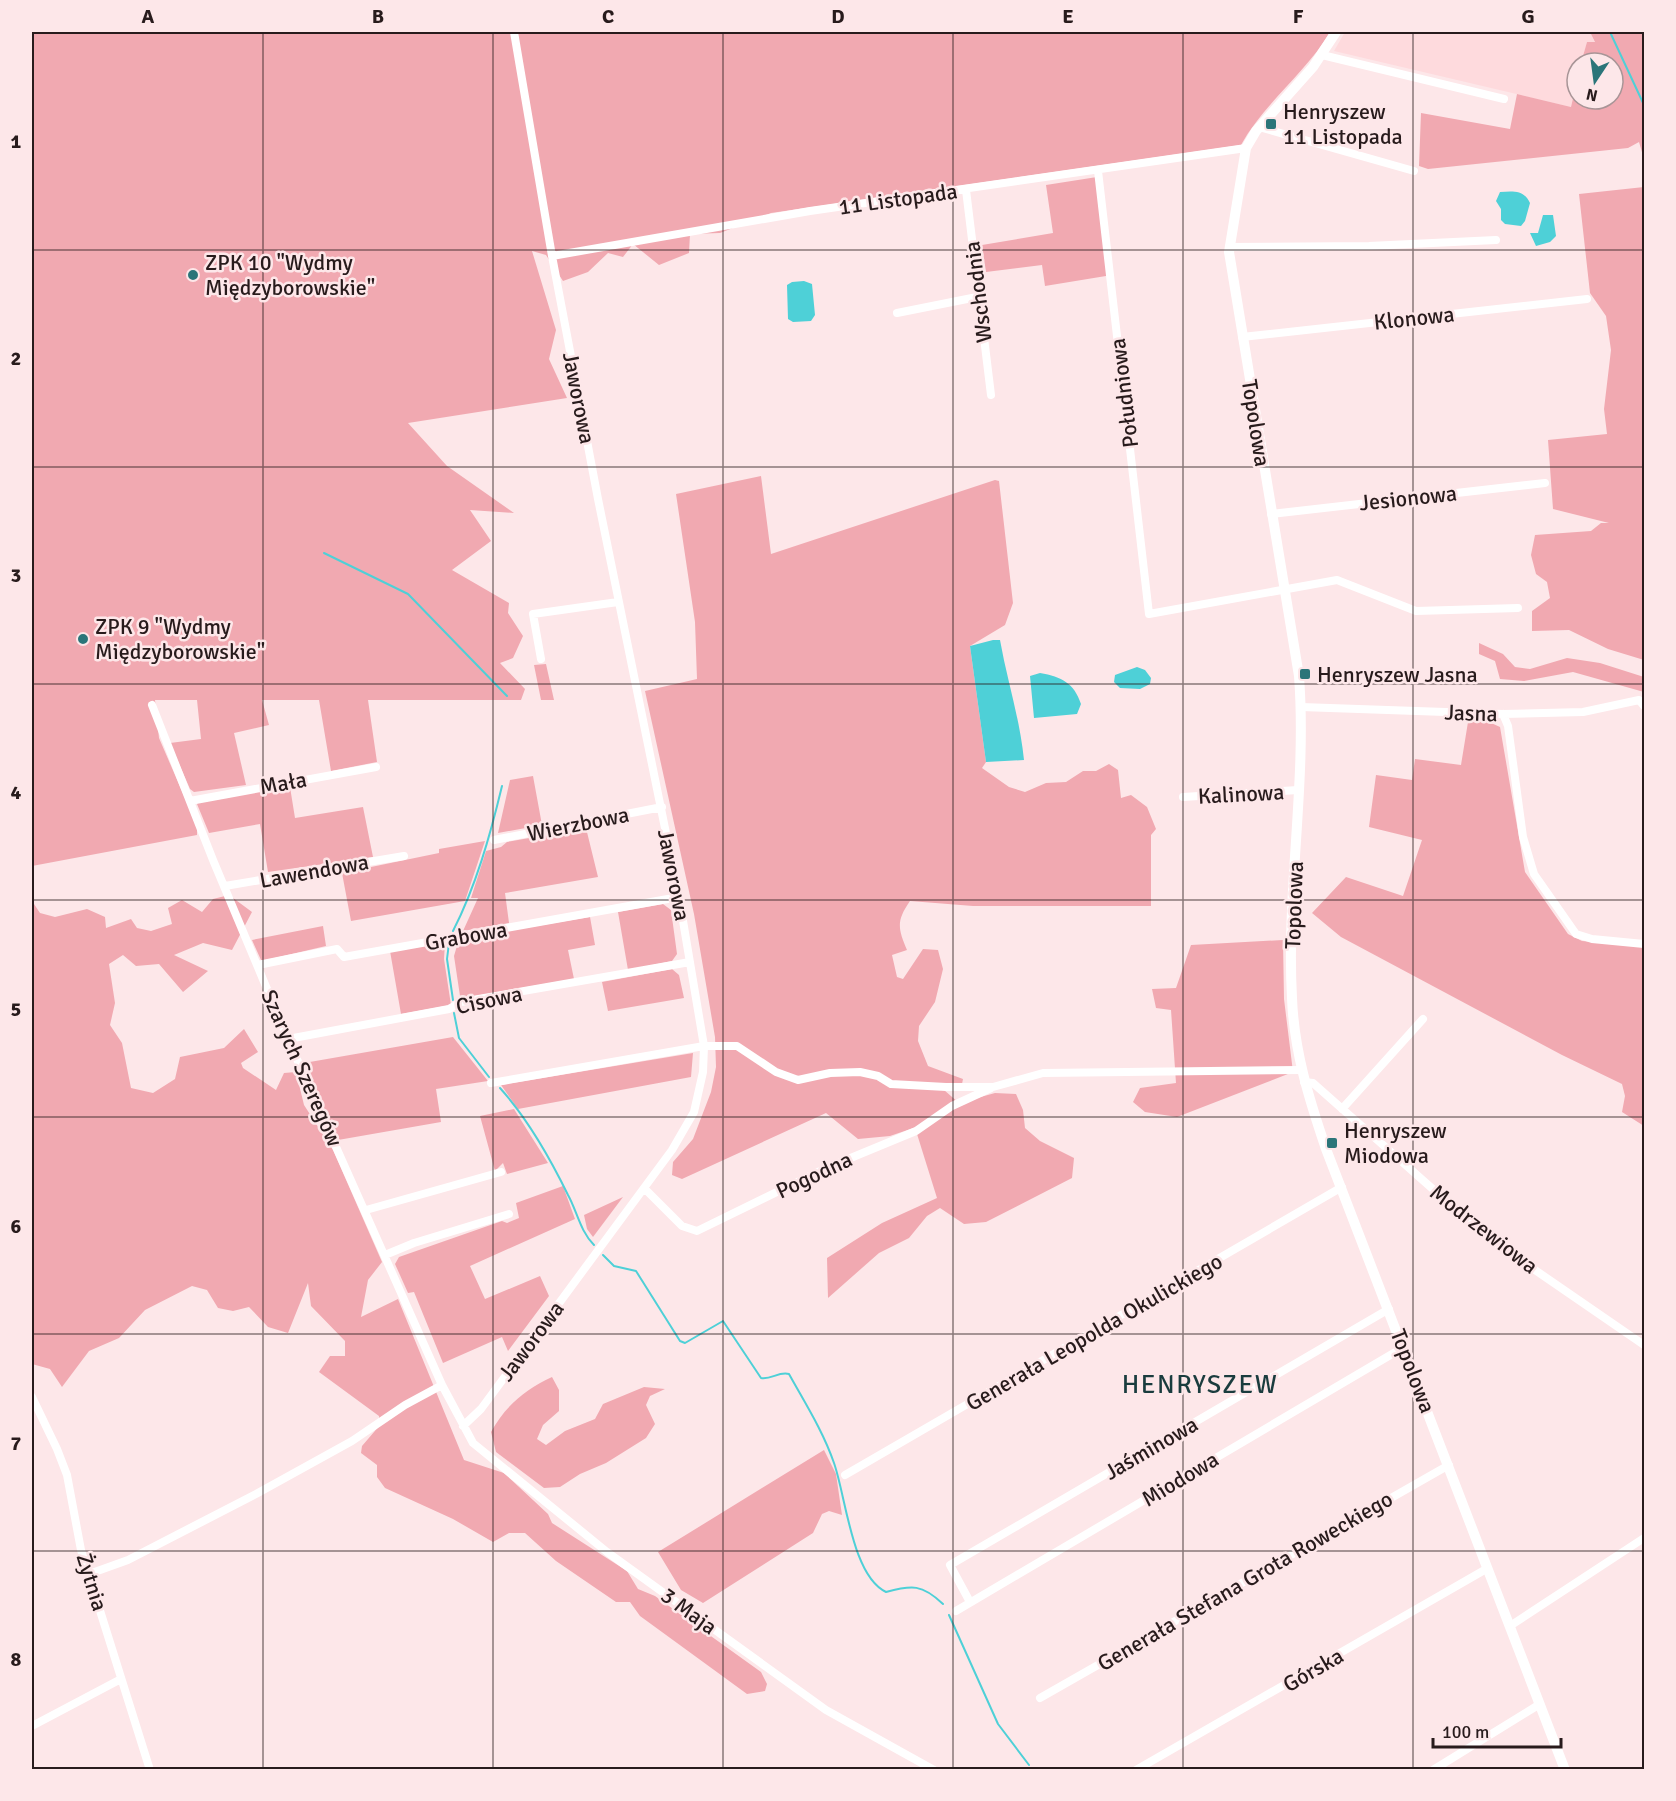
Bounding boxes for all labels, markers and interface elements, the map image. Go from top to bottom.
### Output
text: A [142,4,155,29]
text: B [372,4,384,29]
text: C [602,4,614,29]
text: D [831,4,845,29]
text: E [1062,4,1074,29]
text: F [1293,4,1304,29]
text: G [1521,4,1535,29]
north arrow [1565,51,1625,111]
text: N [1584,84,1600,106]
place label: Henryszew 11 Listopada [1283,98,1403,150]
marker: Henryszew 11 Listopada [1264,117,1278,131]
text: 1 [11,129,22,154]
street label: 11 Listopada [837,177,959,221]
street label: Wschodnia [958,240,998,344]
place label: ZPK 10 "Wydmy Międzyborowskie" [205,249,375,301]
marker: ZPK 10 "Wydmy Międzyborowskie" [186,268,200,282]
street label: Klonowa [1372,300,1456,336]
street label: Południowa [1104,337,1144,449]
text: 2 [11,346,21,371]
street label: Jaworowa [557,350,601,446]
street label: Topolowa [1236,378,1276,468]
street label: Jesionowa [1358,479,1458,517]
text: 3 [11,563,21,588]
place label: ZPK 9 "Wydmy Międzyborowskie" [95,613,265,665]
marker: ZPK 9 "Wydmy Międzyborowskie" [76,632,90,646]
place label: Henryszew Jasna [1317,661,1478,688]
marker: Henryszew Jasna [1298,667,1312,681]
street label: Jasna [1444,699,1498,727]
street label: Mała [257,766,309,800]
street label: Kalinowa [1197,778,1285,810]
text: 4 [11,780,22,805]
street label: Wierzbowa [525,801,631,847]
street label: Jaworowa [652,827,696,923]
street label: Lawendowa [257,848,371,894]
street label: Topolowa [1279,861,1309,949]
street label: Grabowa [423,916,509,956]
street label: Cisowa [453,980,525,1020]
street label: Szarych Szeregów [255,985,349,1151]
text: 5 [11,997,21,1022]
place label: Henryszew Miodowa [1344,1117,1447,1169]
marker: Henryszew Miodowa [1325,1136,1339,1150]
street label: Pogodna [772,1146,856,1204]
street label: Modrzewiowa [1425,1178,1543,1280]
text: 6 [11,1214,22,1239]
street label: Generała Leopolda Okulickiego [961,1247,1227,1417]
street label: Jaworowa [492,1296,570,1386]
street label: Topolowa [1385,1325,1441,1417]
district label: HENRYSZEW [1122,1369,1278,1401]
street label: Jaśminowa [1099,1410,1203,1486]
text: 7 [11,1431,22,1456]
street label: Miodowa [1137,1446,1223,1512]
street label: Generała Stefana Grota Roweckiego [1092,1485,1398,1677]
street label: Żytnia [70,1550,114,1614]
street label: 3 Maja [656,1582,722,1640]
street label: Górska [1278,1642,1348,1698]
text: 8 [11,1647,22,1672]
scale bar [1433,1711,1560,1749]
text: 100 m [1442,1721,1489,1743]

